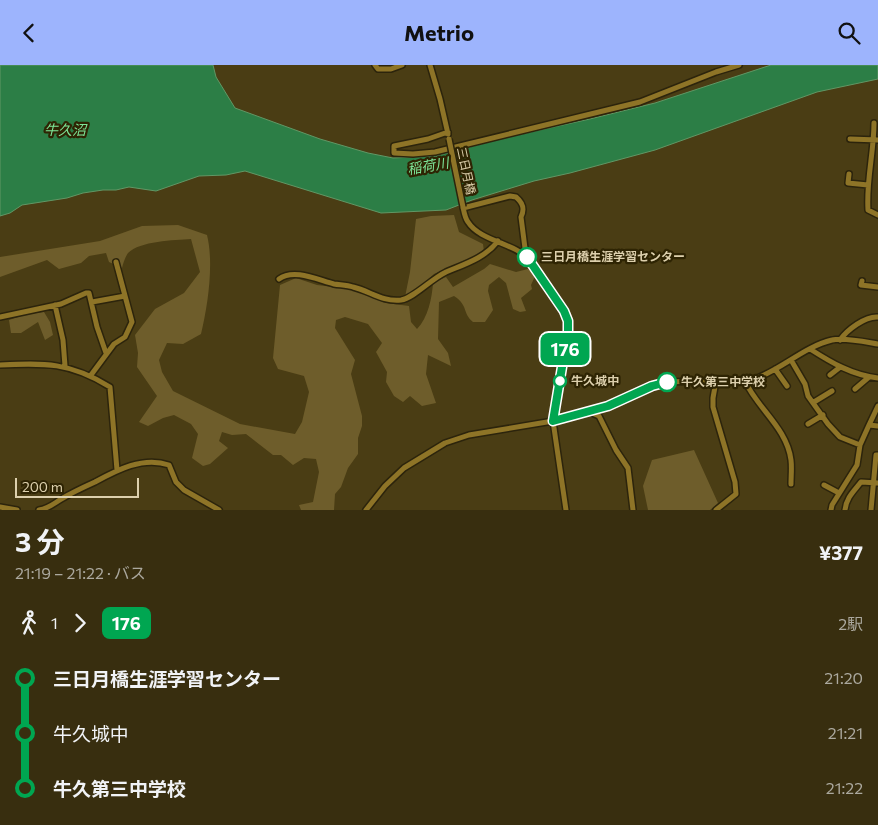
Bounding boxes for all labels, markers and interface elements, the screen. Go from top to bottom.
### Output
icon: back [15,19,43,47]
text: Metrio [404,19,474,46]
icon: search [835,19,863,47]
water label: 牛久沼 [44,121,88,138]
street label: 三日月橋 [455,146,479,196]
water label: 稲荷川 [406,153,452,178]
marker: 三日月橋生涯学習センター [517,247,537,267]
place label: 三日月橋生涯学習センター [541,249,685,263]
line badge: 176 [536,333,594,365]
text: 176 [550,338,580,360]
marker: 牛久第三中学校 [657,372,677,392]
place label: 牛久城中 [571,373,619,387]
marker: 牛久城中 [553,374,567,388]
place label: 牛久第三中学校 [681,374,765,388]
scale bar [15,475,139,498]
text: 200 m [22,478,63,495]
text: 3 分 [15,524,65,558]
text: ¥377 [819,541,863,564]
text: 21:19 – 21:22 · バス [15,563,146,582]
icon: walk [15,609,43,637]
icon: forward [66,609,94,637]
text: 176 [112,612,141,634]
text: 1 [51,613,58,632]
text: 2駅 [838,614,863,633]
text: 三日月橋生涯学習センター [53,667,281,690]
text: 21:20 [824,668,863,687]
text: 牛久城中 [53,722,129,745]
text: 21:21 [828,723,863,742]
text: 牛久第三中学校 [53,777,186,800]
text: 21:22 [826,778,863,797]

